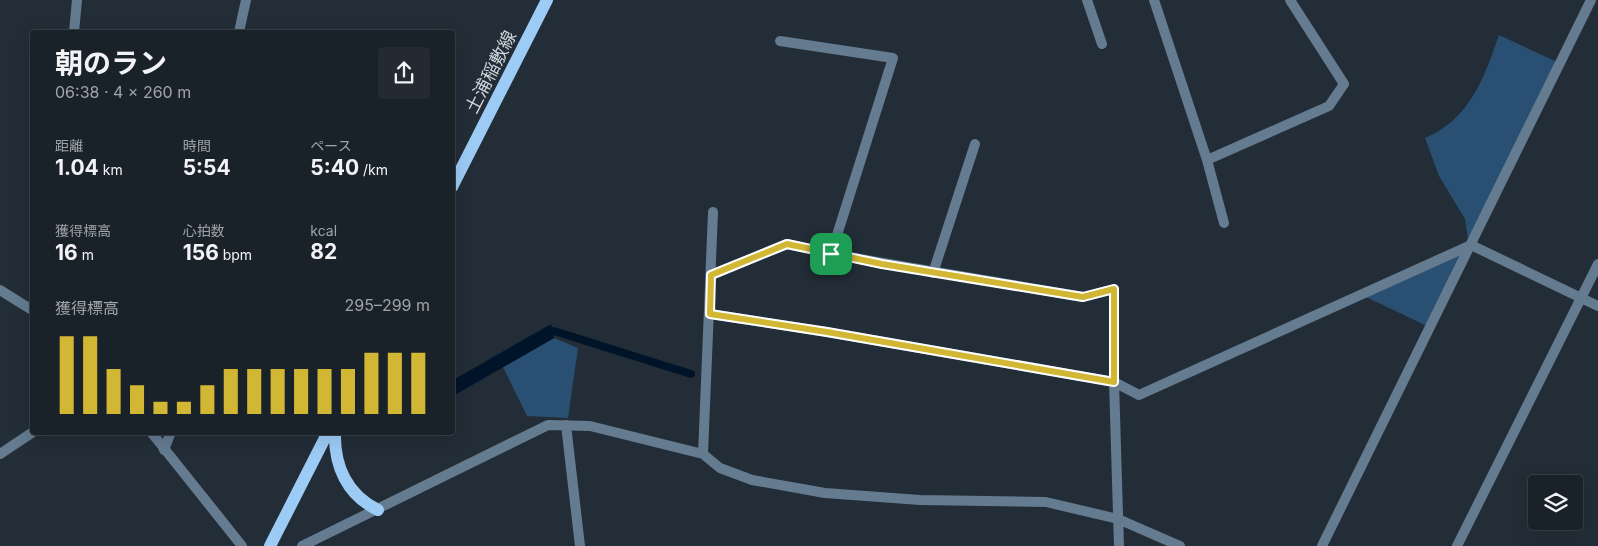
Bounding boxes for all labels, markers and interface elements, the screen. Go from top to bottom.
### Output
street label: 土浦稲敷線 [461,27,520,117]
text: 朝のラン [55,46,167,80]
button: share [378,47,430,99]
text: 06:38 · 4 × 260 m [55,82,191,102]
text: 距離 [55,137,83,154]
text: 時間 [183,137,211,154]
text: ペース [310,137,352,154]
text: 1.04 [55,155,99,180]
text: 5:54 [183,155,231,180]
text: 5:40 [310,155,359,180]
text: km [99,161,123,178]
text: /km [359,161,388,178]
text: 獲得標高 [55,222,111,239]
text: 心拍数 [183,222,225,239]
text: kcal [310,222,337,239]
pin [810,233,852,275]
text: 82 [310,239,337,264]
text: 16 [55,240,78,265]
text: 156 [183,240,219,265]
icon: arrive [817,240,845,268]
text: m [78,246,94,263]
text: bpm [219,246,252,263]
text: 295–299 m [344,295,430,315]
text: 獲得標高 [55,298,119,318]
map controls [1528,475,1583,530]
button: layers [1528,475,1583,530]

